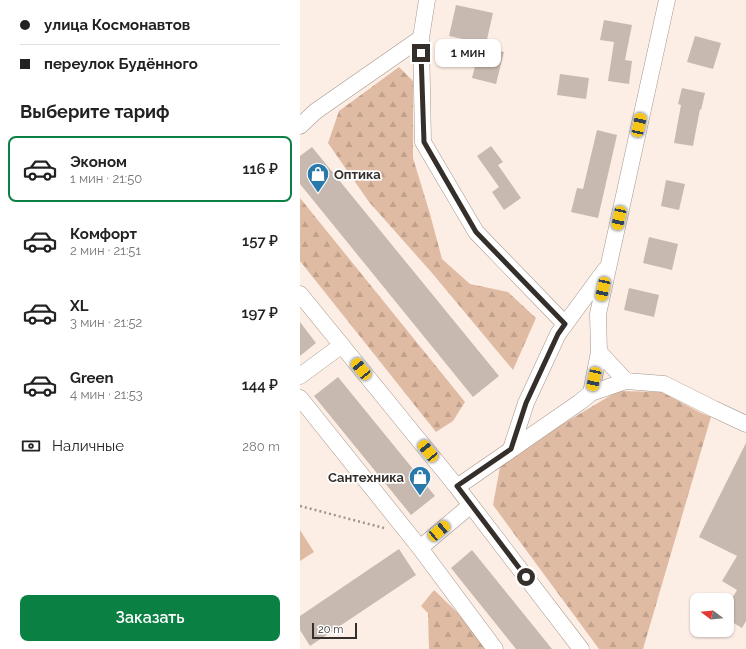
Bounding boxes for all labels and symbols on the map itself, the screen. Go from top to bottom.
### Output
callout: 1 мин [435,39,501,67]
route end [412,44,430,62]
car [631,112,647,138]
shop icon: Оптика [305,161,331,194]
place label: Оптика [334,167,381,182]
car [611,205,627,231]
car [595,276,611,302]
car [349,356,373,382]
car [586,366,602,392]
car [416,438,440,464]
shop icon: Сантехника [407,464,433,497]
place label: Сантехника [328,470,405,485]
car [426,519,452,543]
route start [517,568,535,586]
north arrow [690,593,734,637]
scale bar [312,621,357,640]

